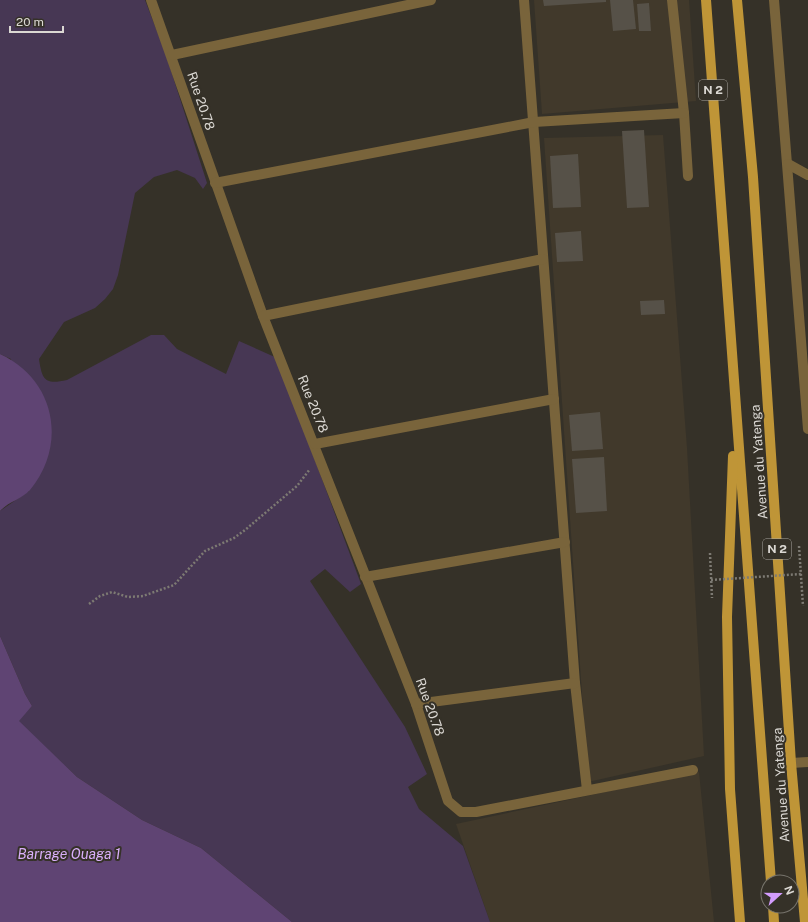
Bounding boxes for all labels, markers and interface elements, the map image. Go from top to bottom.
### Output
scale bar [10,8,63,34]
text: 20 m [16,15,44,29]
street label: Rue 20.78 [184,70,218,132]
road number: N 2 [699,80,727,100]
street label: Rue 20.78 [295,373,331,435]
street label: Avenue du Yatenga [748,404,770,520]
road number: N 2 [763,539,791,559]
street label: Rue 20.78 [413,676,447,738]
street label: Avenue du Yatenga [770,727,792,843]
water label: Barrage Ouaga 1 [18,846,120,862]
north arrow [760,874,800,914]
text: N [782,884,796,897]

